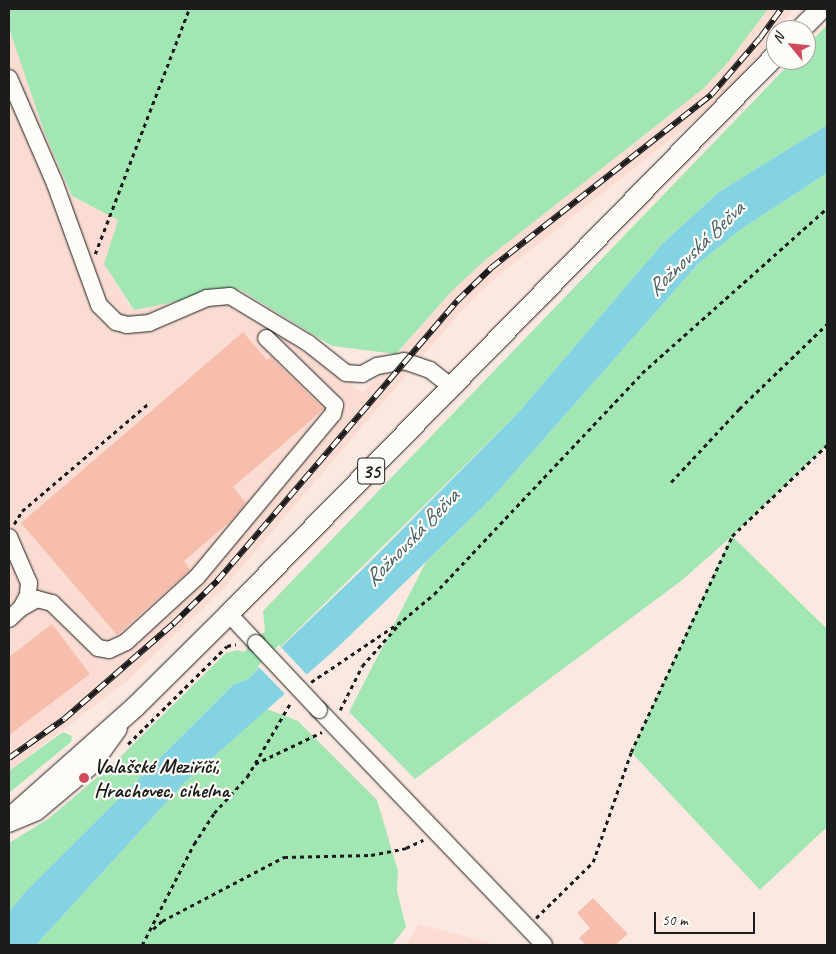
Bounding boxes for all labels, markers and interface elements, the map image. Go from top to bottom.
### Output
north arrow [766,20,816,70]
text: N [769,30,788,46]
water label: Rožnovská Bečva [642,196,750,302]
road number: 35 [356,454,386,488]
water label: Rožnovská Bečva [359,484,465,592]
place label: Valašské Meziříčí, Hrachovec, cihelna [94,753,229,803]
marker: Valašské Meziříčí, Hrachovec, cihelna [78,772,90,784]
scale bar [656,902,757,934]
text: 50 m [662,911,688,930]

